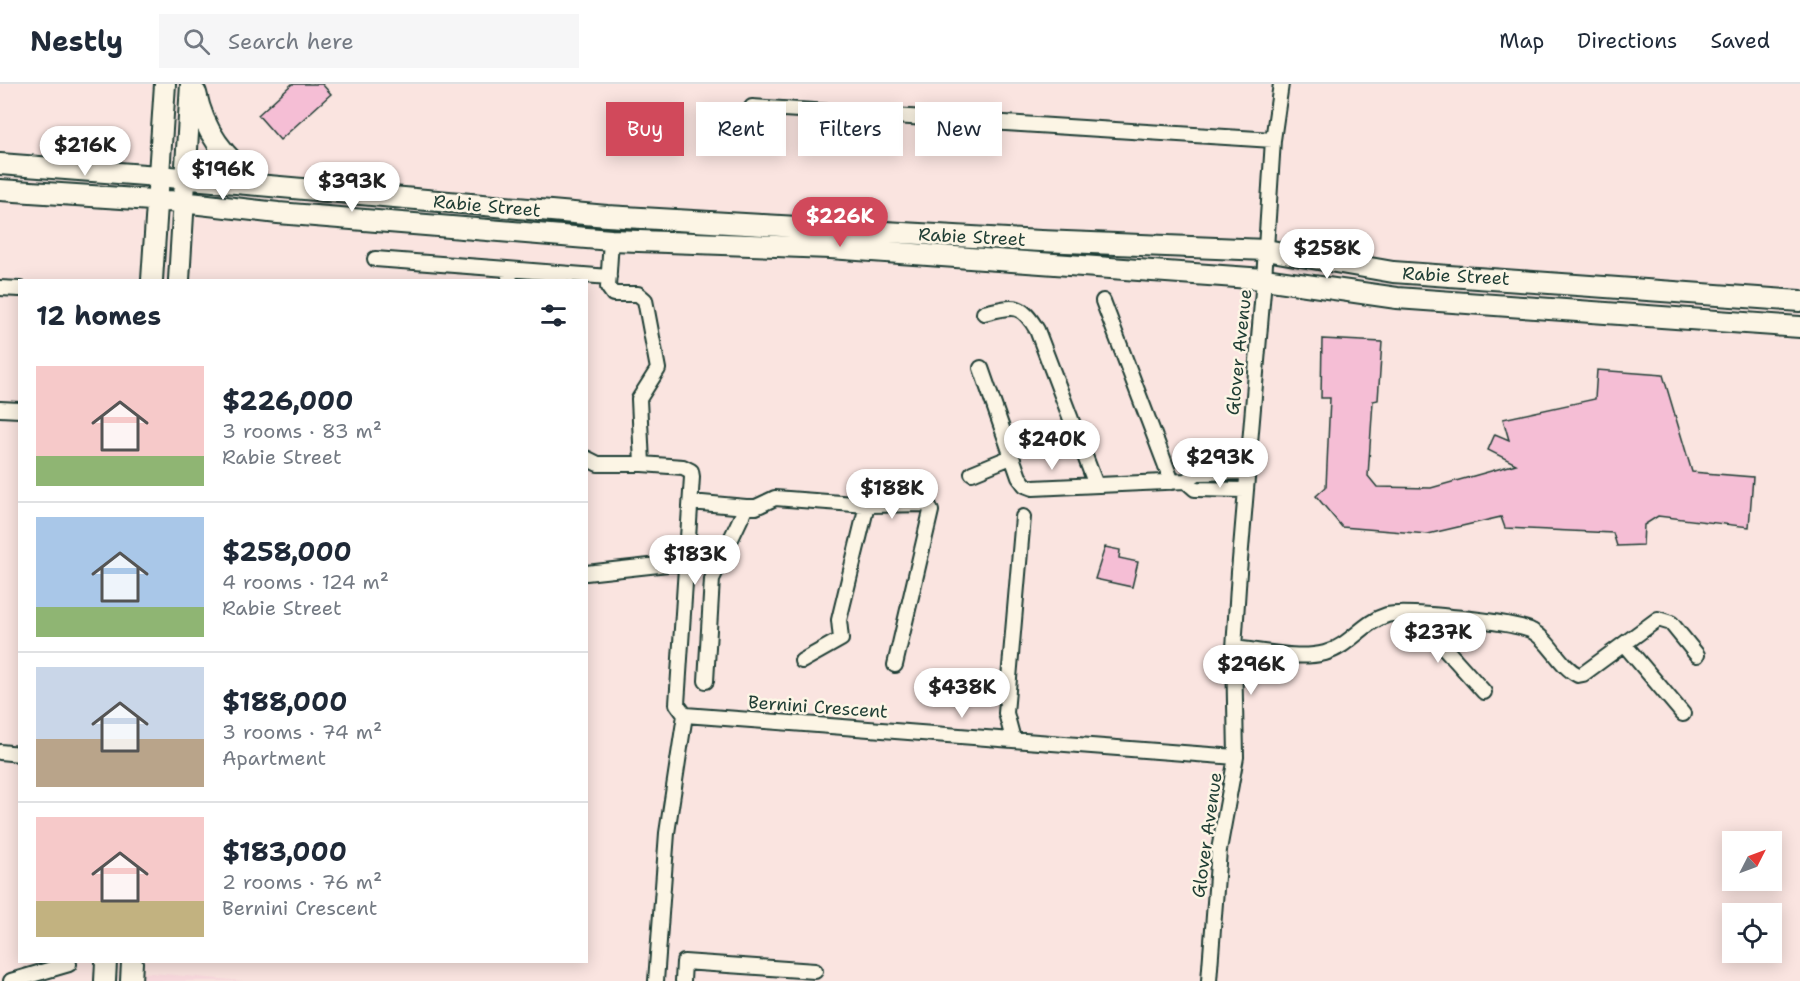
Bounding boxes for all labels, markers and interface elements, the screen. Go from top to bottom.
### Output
search box [159,14,579,68]
text: Nestly [30,22,123,60]
icon: search [180,25,213,58]
text: Search here [228,27,354,56]
text: Map [1499,27,1544,55]
text: Directions [1577,27,1677,55]
text: Saved [1710,27,1770,55]
chip: Buy [606,102,684,156]
chip: Rent [696,102,786,156]
chip: Filters [798,102,903,156]
chip: New [915,102,1002,156]
pin: $216K [43,126,127,177]
text: $216K [54,132,116,158]
pin: $196K [181,150,265,201]
text: $196K [191,156,255,182]
pin: $393K [310,162,394,213]
text: $393K [318,168,386,194]
street label: Rabie Street [432,189,542,223]
pin: $226K [798,197,882,248]
text: $226K [806,203,874,229]
street label: Rabie Street [918,222,1027,252]
pin: $258K [1285,229,1369,280]
text: $258K [1293,235,1361,261]
street label: Rabie Street [1402,261,1511,291]
street label: Glover Avenue [1220,288,1258,416]
text: 12 homes [36,298,161,333]
icon: filters [537,299,570,332]
text: $226,000 [222,383,353,418]
icon: home [84,390,156,462]
text: 3 rooms · 83 m² [222,418,382,444]
pin: $240K [1010,420,1094,471]
text: $240K [1018,426,1086,452]
pin: $293K [1178,438,1262,489]
text: Rabie Street [222,444,342,470]
text: $293K [1186,444,1254,470]
pin: $188K [850,469,934,520]
text: $188K [860,475,924,501]
text: $258,000 [222,534,352,569]
pin: $183K [653,535,737,586]
icon: home [84,541,156,613]
text: $183K [663,541,727,567]
text: 4 rooms · 124 m² [222,569,389,595]
text: Rabie Street [222,595,342,621]
pin: $237K [1396,613,1480,664]
text: $237K [1404,619,1472,645]
pin: $296K [1209,645,1293,696]
text: $296K [1217,651,1285,677]
pin: $438K [920,668,1004,719]
text: $438K [928,674,996,700]
text: $188,000 [222,684,347,719]
street label: Bernini Crescent [747,690,889,724]
icon: home [84,691,156,763]
text: 3 rooms · 74 m² [222,719,382,745]
text: Apartment [222,745,326,771]
street label: Glover Avenue [1186,771,1228,899]
north arrow [1722,831,1782,891]
map controls [1722,831,1782,963]
text: $183,000 [222,834,347,869]
icon: home [84,841,156,913]
text: 2 rooms · 76 m² [222,869,382,895]
text: Bernini Crescent [222,895,377,921]
button: locate [1722,903,1782,963]

